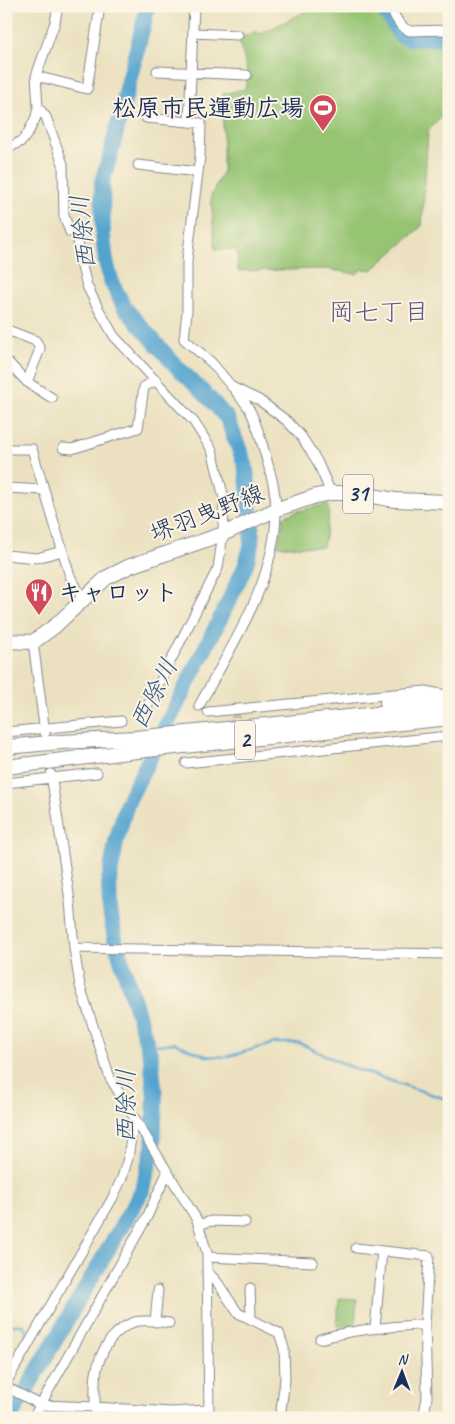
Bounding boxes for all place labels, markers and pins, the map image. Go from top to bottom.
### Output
place label: 松原市民運動広場 [112,93,304,123]
sports icon: 松原市民運動広場 [308,93,338,132]
restaurant icon: キャロット [24,577,54,616]
place label: キャロット [58,577,178,607]

